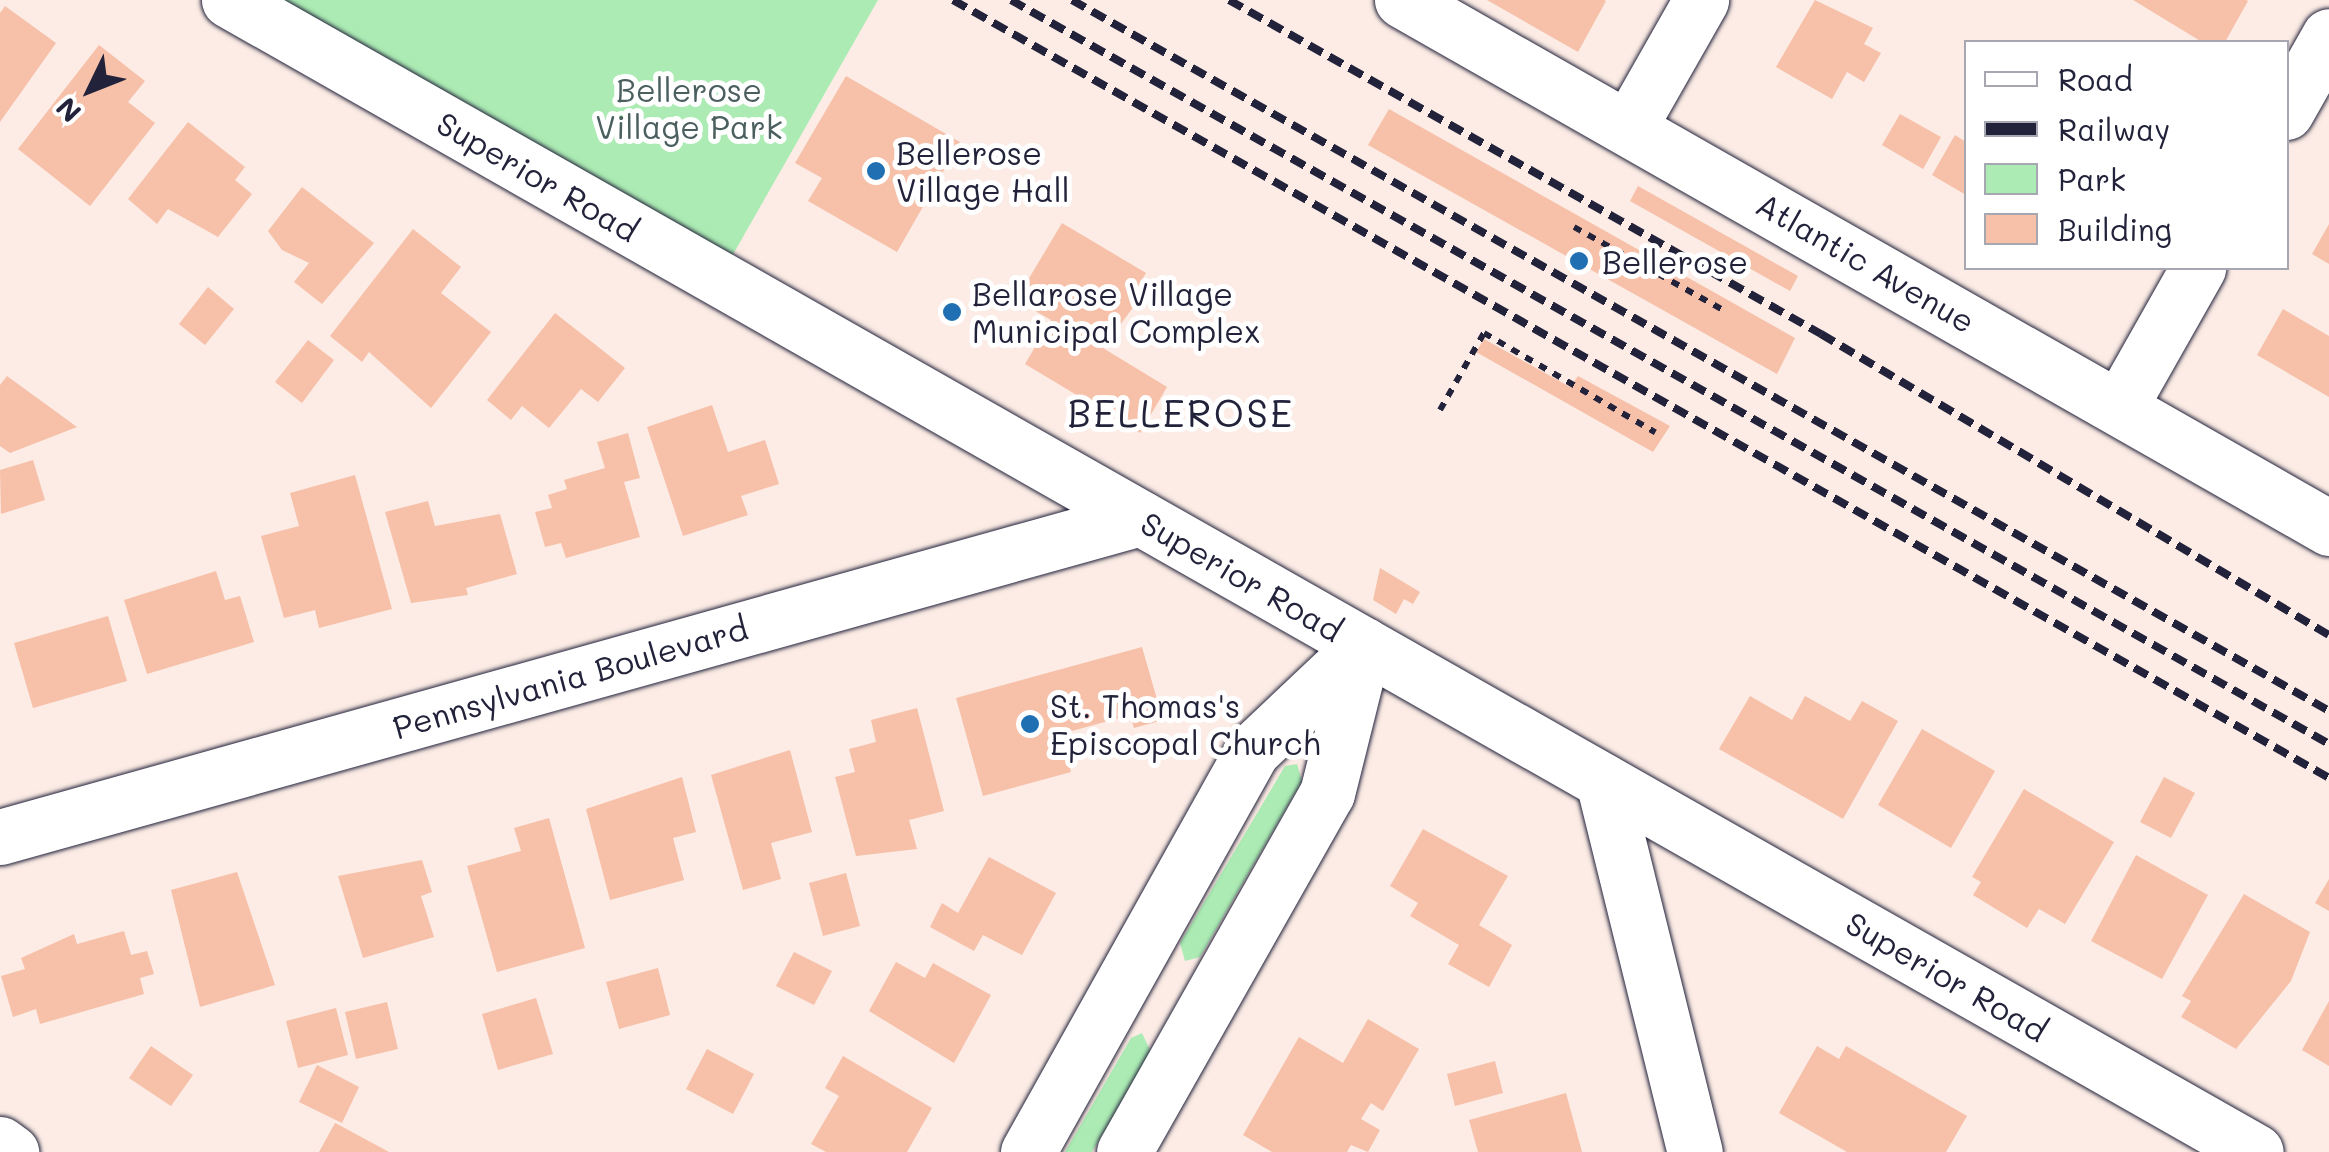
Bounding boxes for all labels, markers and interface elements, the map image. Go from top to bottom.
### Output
north arrow [40,40,140,140]
legend [1964,40,2289,270]
text: Road [2058,59,2133,99]
park label: Bellerose Village Park [595,71,783,146]
text: N [48,90,88,131]
street label: Superior Road [431,103,645,249]
text: Railway [2058,109,2170,149]
place label: Bellerose Village Hall [896,134,1070,209]
text: Park [2058,159,2126,199]
marker: Bellerose Village Hall [865,160,887,182]
street label: Atlantic Avenue [1750,184,1982,340]
text: Building [2058,209,2172,249]
place label: Bellerose [1602,242,1748,280]
marker: Bellerose [1566,248,1592,274]
place label: Bellarose Village Municipal Complex [972,275,1260,350]
marker: Bellarose Village Municipal Complex [941,301,963,323]
district label: BELLEROSE [1067,390,1295,436]
street label: Superior Road [1135,503,1349,649]
street label: Pennsylvania Boulevard [388,608,752,746]
place label: St. Thomas's Episcopal Church [1050,687,1320,762]
marker: St. Thomas's Episcopal Church [1019,713,1041,735]
street label: Superior Road [1840,903,2054,1049]

